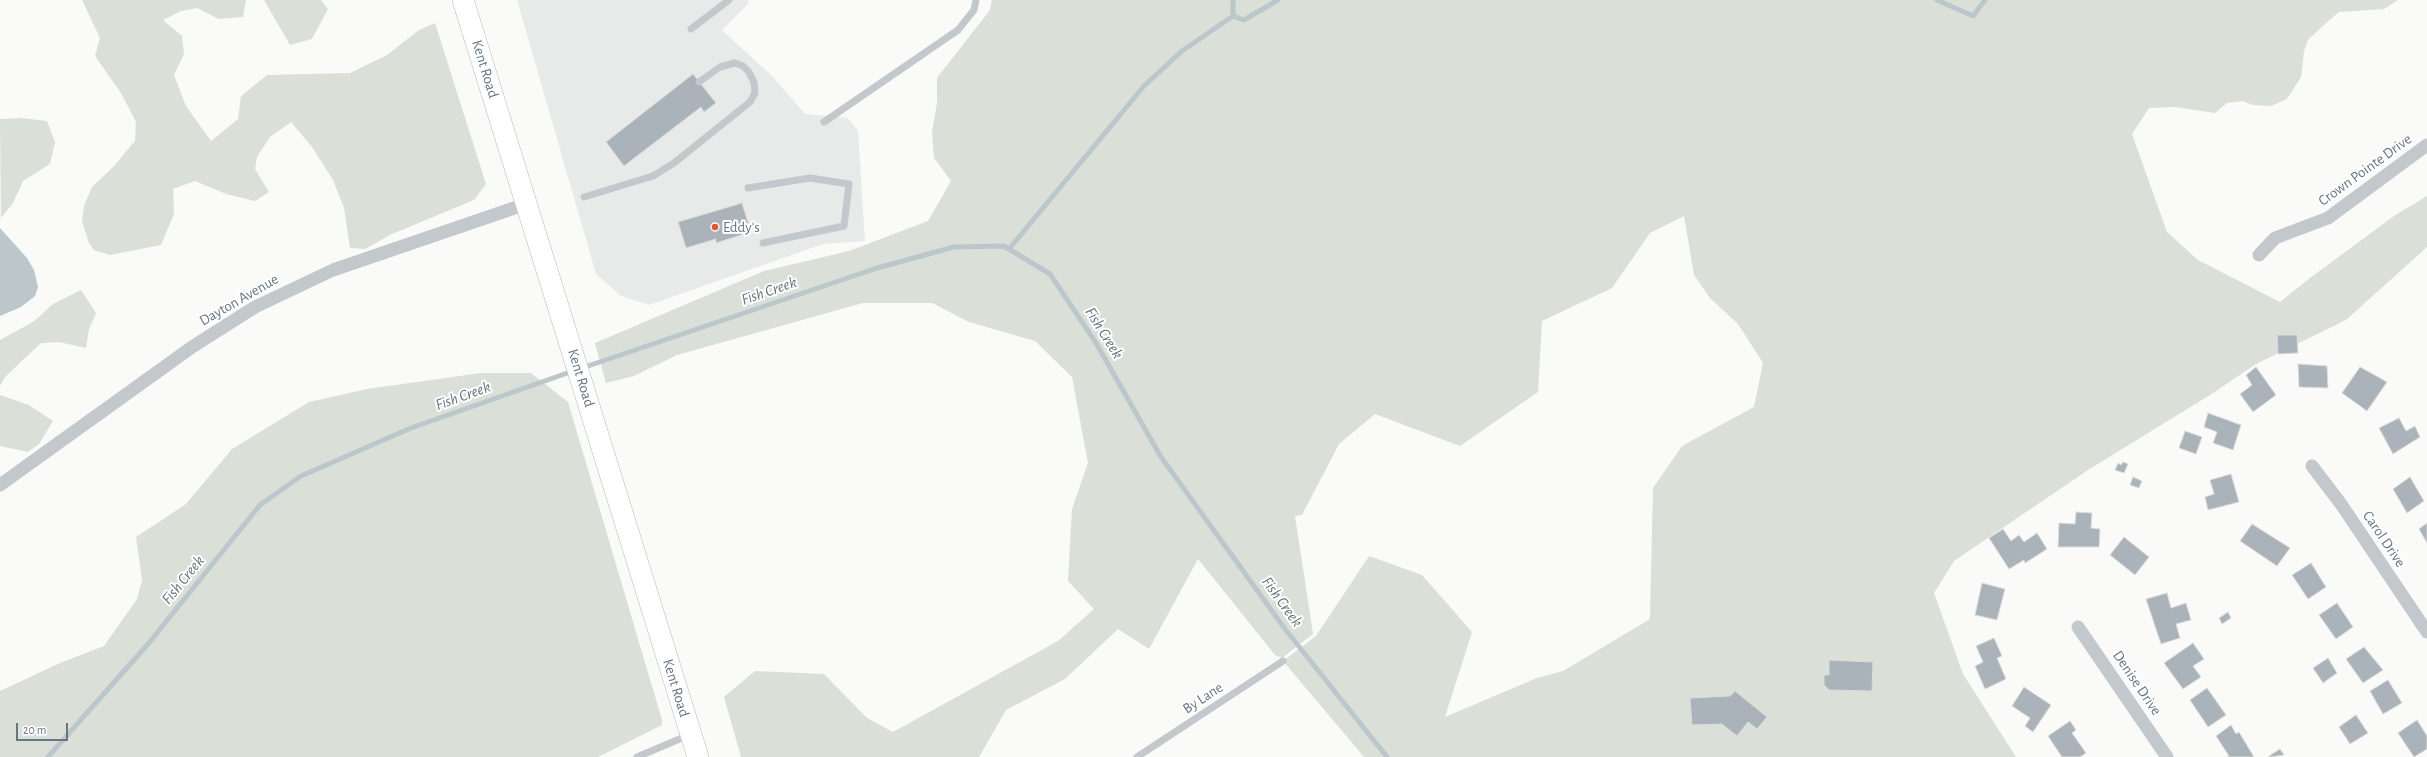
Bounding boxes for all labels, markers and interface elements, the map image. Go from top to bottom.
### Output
street label: Kent Road [468,38,502,100]
street label: Crown Pointe Drive [2315,130,2415,210]
place label: Eddy's [723,218,760,236]
marker: Eddy's [710,222,720,232]
street label: Dayton Avenue [196,270,282,330]
water label: Fish Creek [739,273,799,309]
water label: Fish Creek [1081,304,1127,362]
street label: Kent Road [564,347,598,409]
water label: Fish Creek [433,377,493,415]
street label: Carol Drive [2359,507,2409,571]
water label: Fish Creek [157,552,209,608]
water label: Fish Creek [1257,573,1307,631]
street label: Denise Drive [2109,647,2165,719]
street label: Kent Road [659,657,693,719]
street label: By Lane [1179,678,1227,718]
scale bar [18,715,70,741]
text: 20 m [23,724,46,736]

